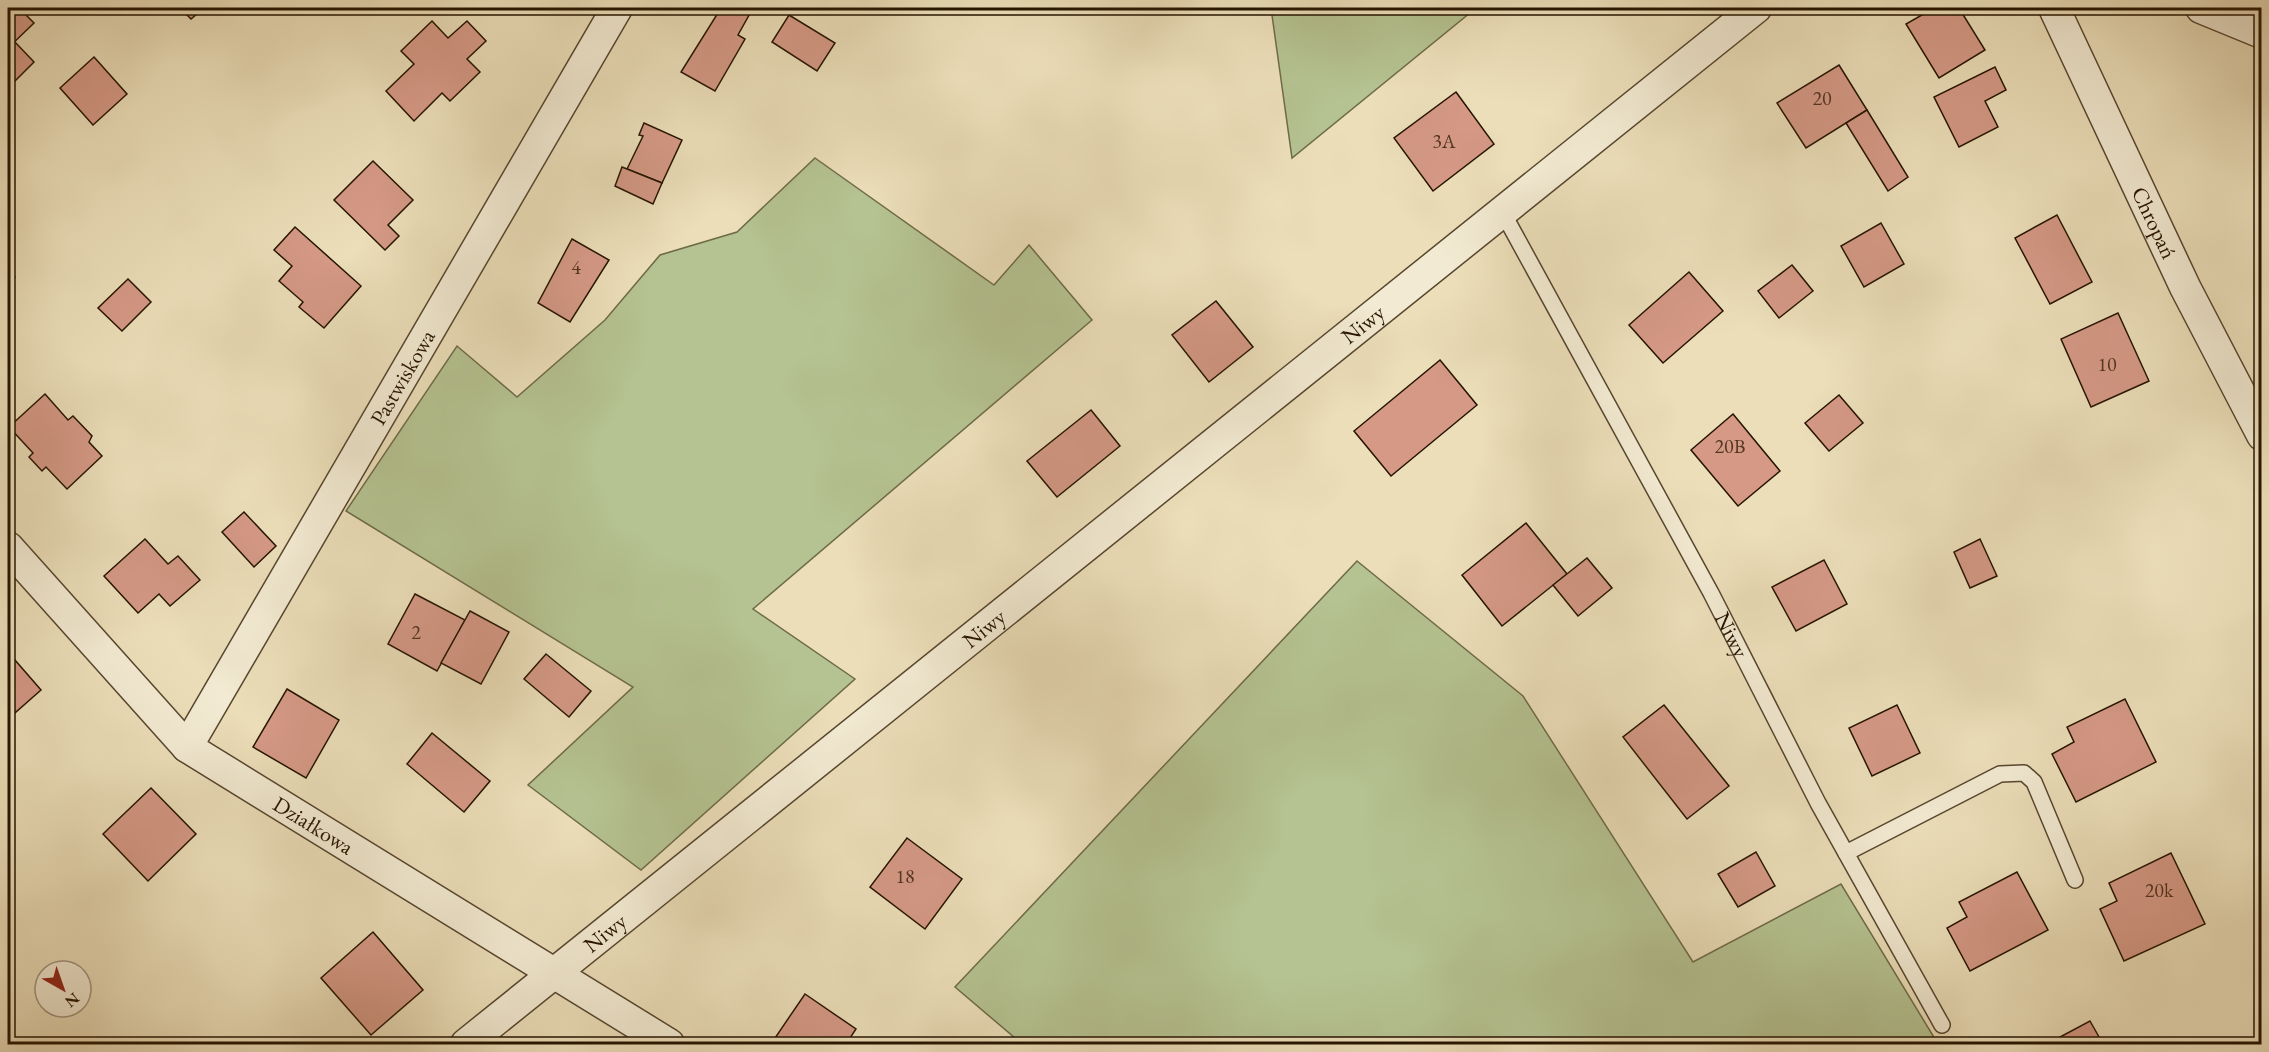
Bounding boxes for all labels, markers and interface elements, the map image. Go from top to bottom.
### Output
house number: 20 [1812,85,1832,111]
house number: 3A [1432,128,1456,154]
street label: Chropań [2125,182,2184,264]
house number: 4 [571,254,581,280]
street label: Niwy [1335,297,1391,350]
street label: Pastwiskowa [363,324,442,430]
house number: 10 [2097,351,2117,377]
house number: 20B [1715,433,1745,459]
street label: Niwy [956,602,1012,654]
street label: Niwy [1708,607,1756,663]
house number: 2 [411,619,421,645]
street label: Działkowa [268,789,359,861]
house number: 18 [895,863,915,889]
house number: 20k [2145,877,2174,903]
street label: Niwy [577,906,633,959]
north arrow [33,959,93,1019]
text: N [61,988,84,1012]

